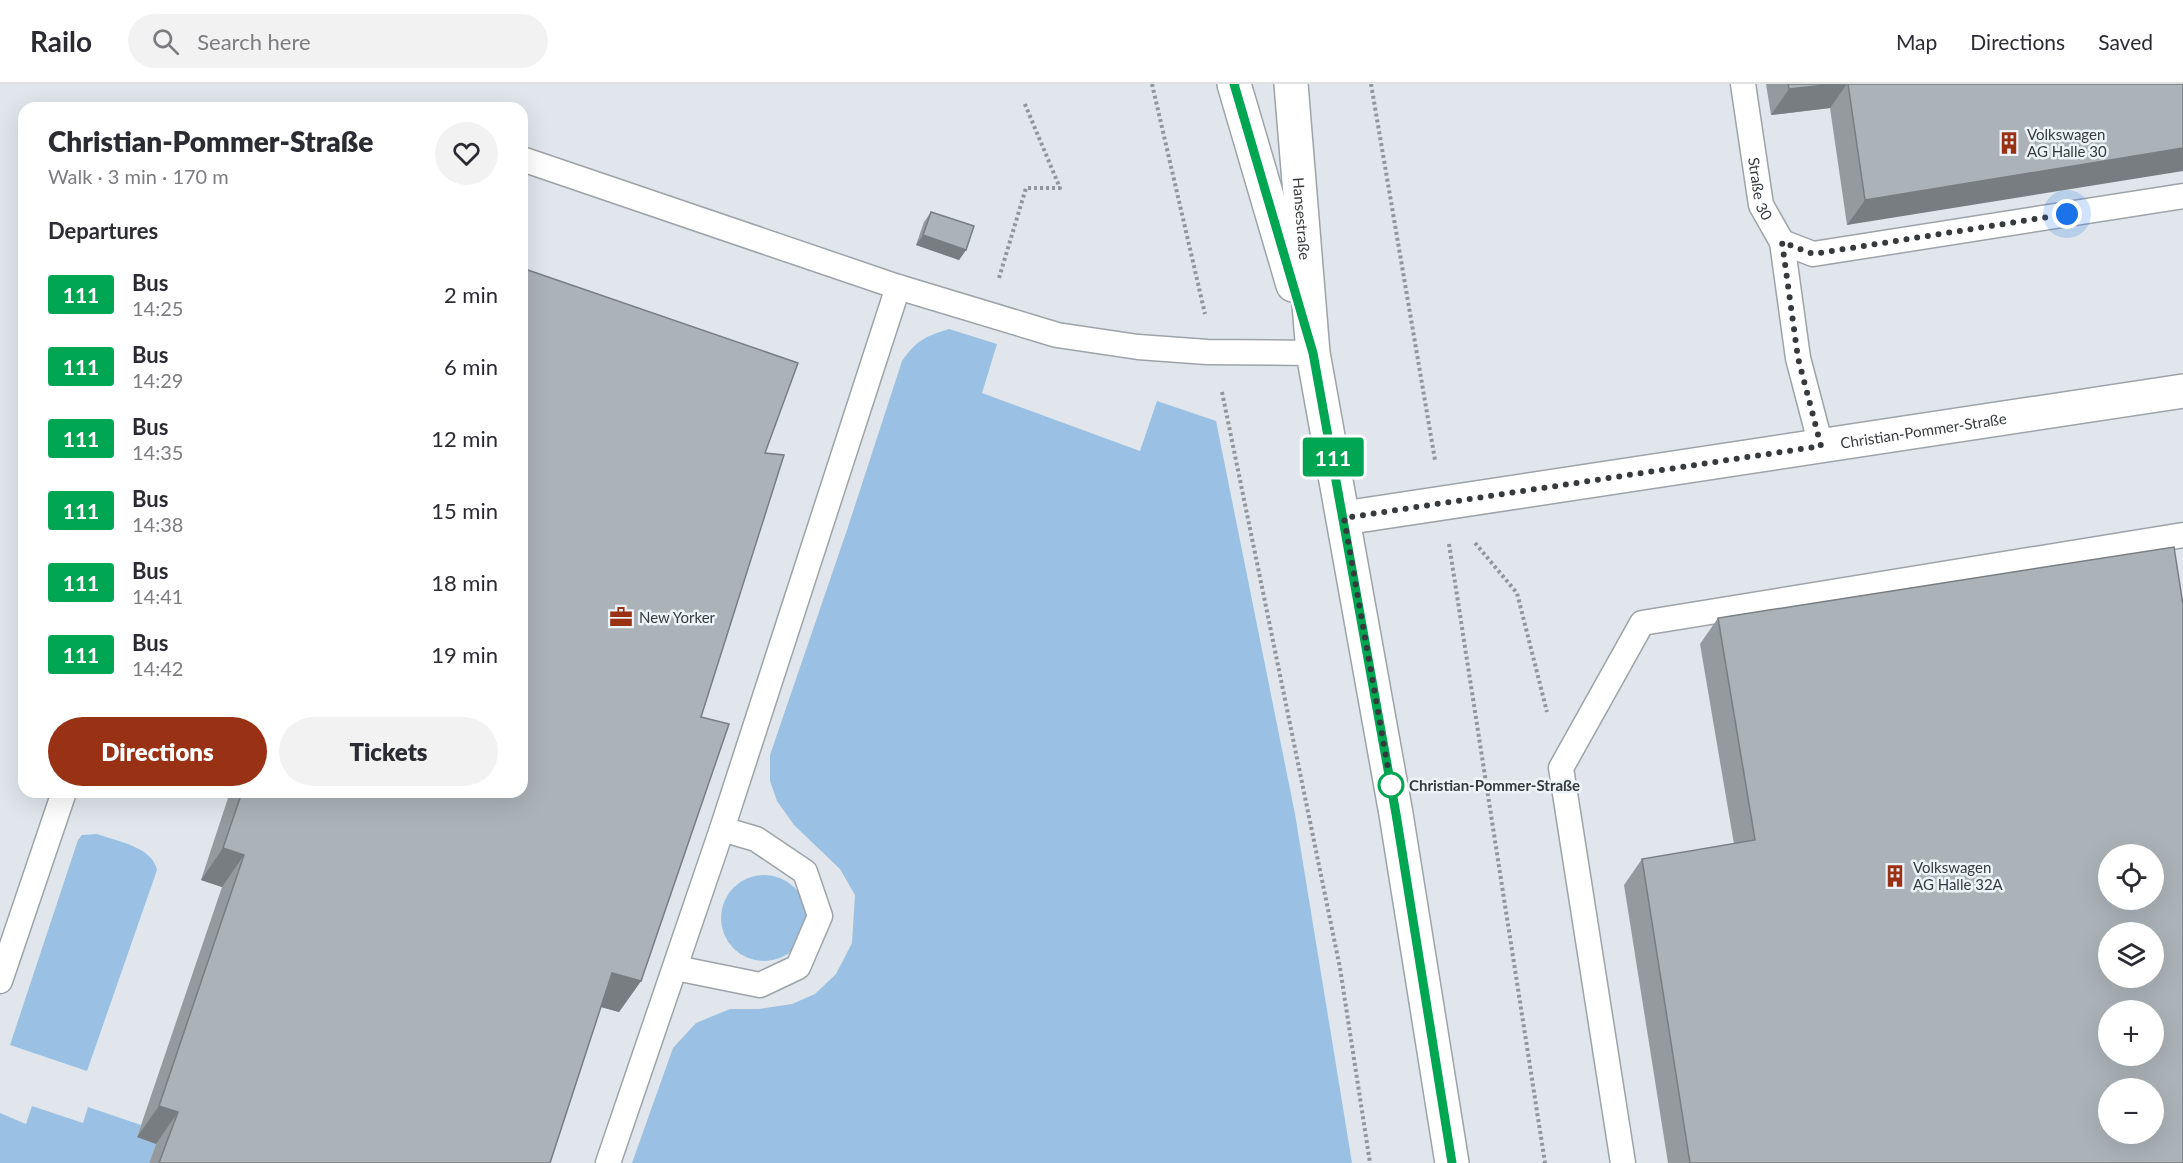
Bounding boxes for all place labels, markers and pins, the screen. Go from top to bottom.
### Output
place label: Volkswagen AG Halle 30 [2027,125,2107,160]
building icon: Volkswagen AG Halle 30 [1996,130,2022,156]
office icon: New Yorker [608,604,634,630]
place label: New Yorker [639,608,716,626]
marker: Christian-Pommer-Straße [1378,772,1404,798]
place label: Christian-Pommer-Straße [1409,776,1580,794]
place label: Volkswagen AG Halle 32A [1913,858,2004,893]
building icon: Volkswagen AG Halle 32A [1882,863,1908,889]

